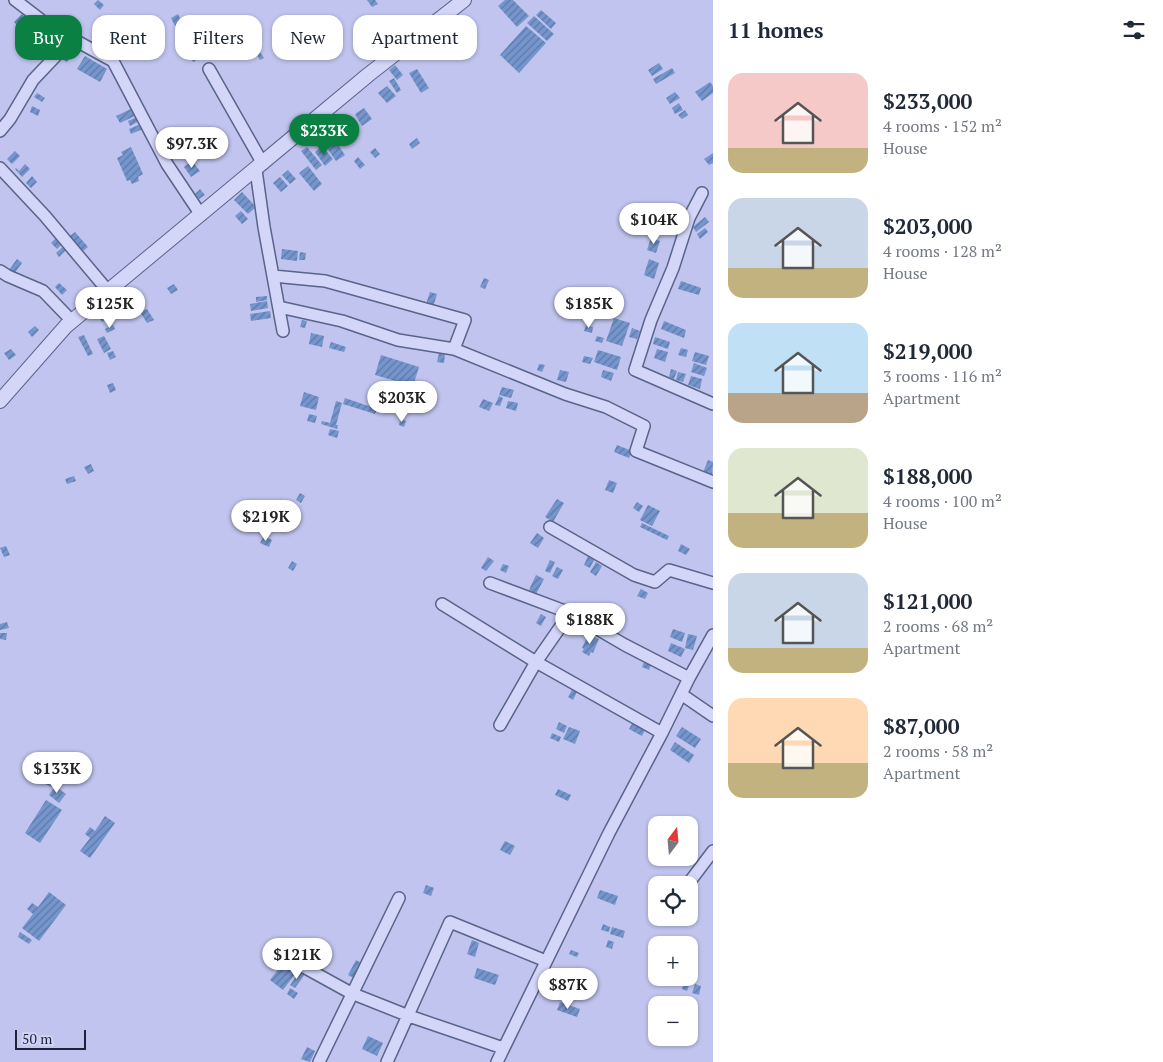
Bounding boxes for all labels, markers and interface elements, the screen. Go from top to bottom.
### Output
chip: Buy [15,15,82,60]
chip: Rent [92,15,165,60]
chip: Filters [175,15,262,60]
chip: New [272,15,343,60]
chip: Apartment [353,15,477,60]
text: 11 homes [728,16,824,44]
icon: filters [1120,16,1148,44]
text: $233,000 [883,87,972,115]
icon: home [768,93,828,153]
pin: $233K [289,114,359,156]
text: 4 rooms · 152 m² [883,115,1002,137]
text: $233K [300,119,348,141]
pin: $97.3K [151,126,233,169]
text: $97.3K [166,132,218,154]
text: House [883,137,928,159]
pin: $104K [619,202,689,245]
text: $104K [630,208,678,230]
text: $203,000 [883,212,972,240]
icon: home [768,218,828,278]
text: 4 rooms · 128 m² [883,240,1002,262]
text: House [883,262,928,284]
pin: $125K [75,286,145,329]
pin: $185K [554,286,624,329]
text: $125K [86,292,134,314]
text: $185K [565,292,613,314]
text: $219,000 [883,337,972,365]
icon: home [768,343,828,403]
text: 3 rooms · 116 m² [883,365,1002,387]
pin: $203K [367,380,437,423]
text: $203K [378,386,426,408]
text: Apartment [883,387,960,409]
text: $188,000 [883,462,972,490]
icon: home [768,468,828,528]
text: 4 rooms · 100 m² [883,490,1002,512]
pin: $219K [231,500,301,542]
text: $219K [242,505,290,527]
text: House [883,512,928,534]
text: $121,000 [883,587,972,615]
icon: home [768,593,828,653]
pin: $188K [555,602,625,645]
text: $188K [566,608,614,630]
text: 2 rooms · 68 m² [883,615,993,637]
text: Apartment [883,637,960,659]
text: $87,000 [883,712,960,740]
icon: home [768,718,828,778]
text: 2 rooms · 58 m² [883,740,993,762]
pin: $133K [22,752,92,794]
text: $133K [33,757,81,779]
text: Apartment [883,762,960,784]
north arrow [648,816,698,866]
map controls [648,816,698,1046]
button: locate [648,876,698,926]
button: + [648,936,698,986]
pin: $121K [262,938,332,980]
text: $121K [273,943,321,965]
pin: $87K [538,968,598,1010]
text: $87K [549,973,587,995]
button: − [648,996,698,1046]
scale bar [15,1027,86,1050]
text: 50 m [22,1029,52,1048]

